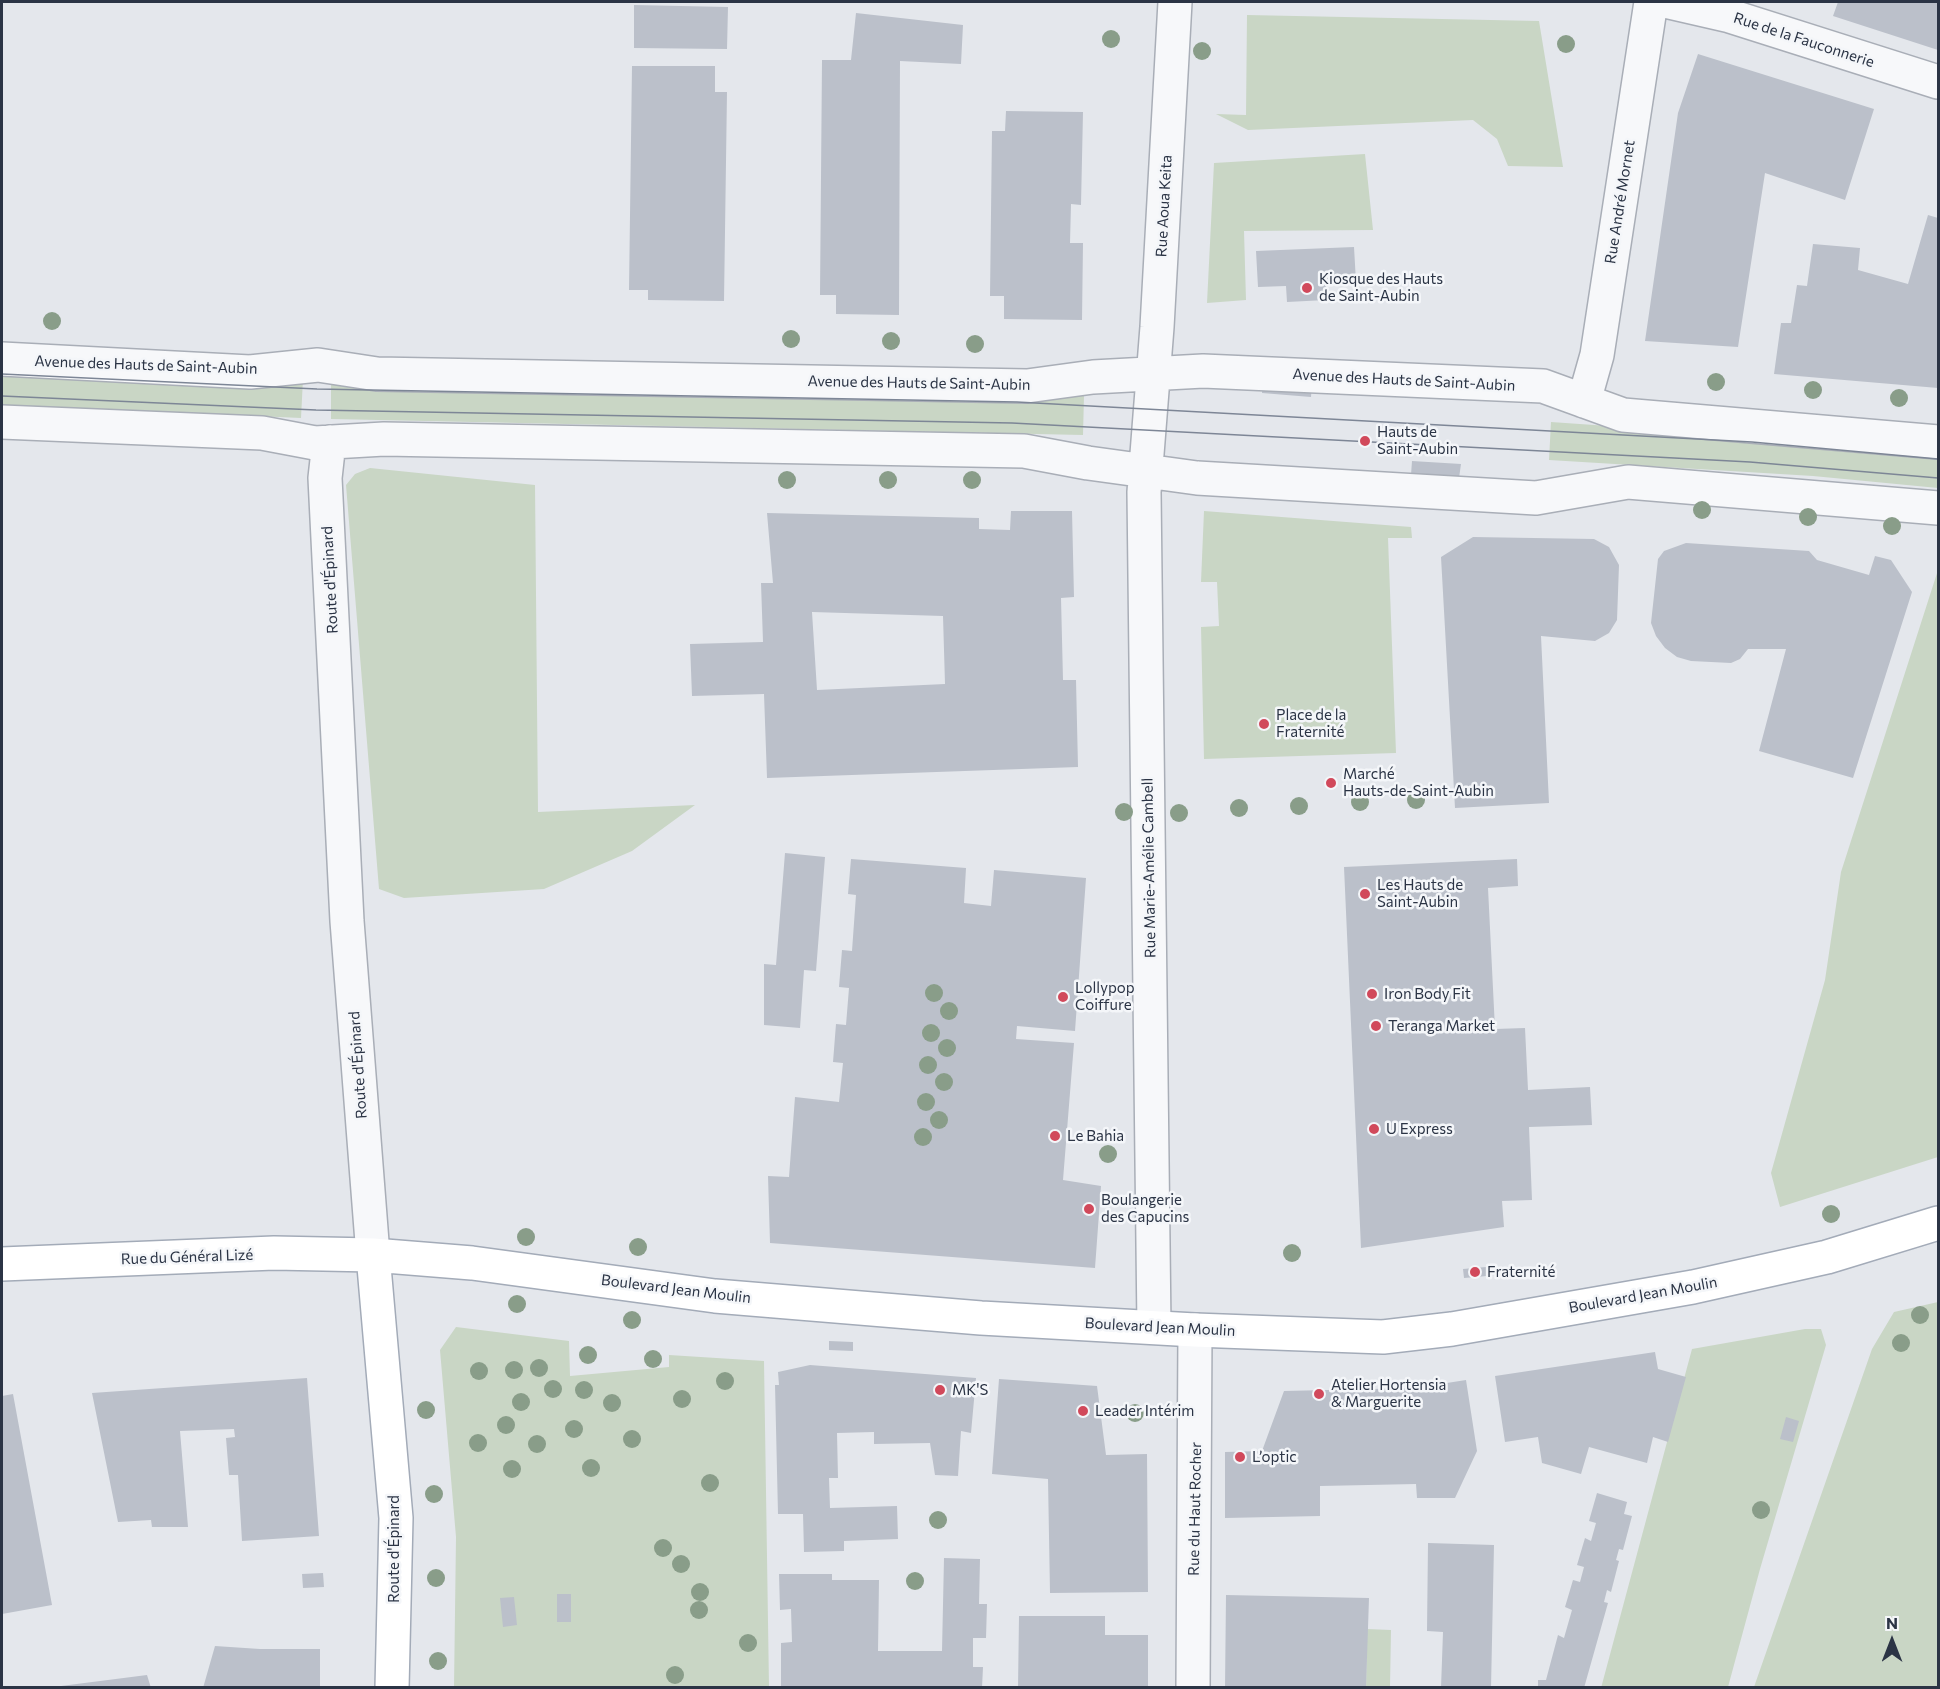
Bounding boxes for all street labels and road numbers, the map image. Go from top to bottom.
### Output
street label: Rue de la Fauconnerie [1731,9,1877,71]
street label: Rue André Mornet [1601,139,1639,265]
street label: Rue Aoua Keita [1152,154,1176,258]
street label: Avenue des Hauts de Saint-Aubin [34,352,258,378]
street label: Avenue des Hauts de Saint-Aubin [1292,365,1516,395]
street label: Avenue des Hauts de Saint-Aubin [807,372,1031,394]
street label: Route d'Épinard [318,526,342,634]
street label: Rue Marie-Amélie Cambell [1138,778,1160,958]
street label: Route d'Épinard [345,1011,371,1119]
street label: Rue du Général Lizé [120,1246,254,1268]
street label: Boulevard Jean Moulin [600,1271,752,1307]
street label: Boulevard Jean Moulin [1567,1273,1719,1317]
street label: Boulevard Jean Moulin [1084,1314,1236,1340]
street label: Rue du Haut Rocher [1185,1442,1205,1576]
street label: Route d'Épinard [385,1495,403,1603]

